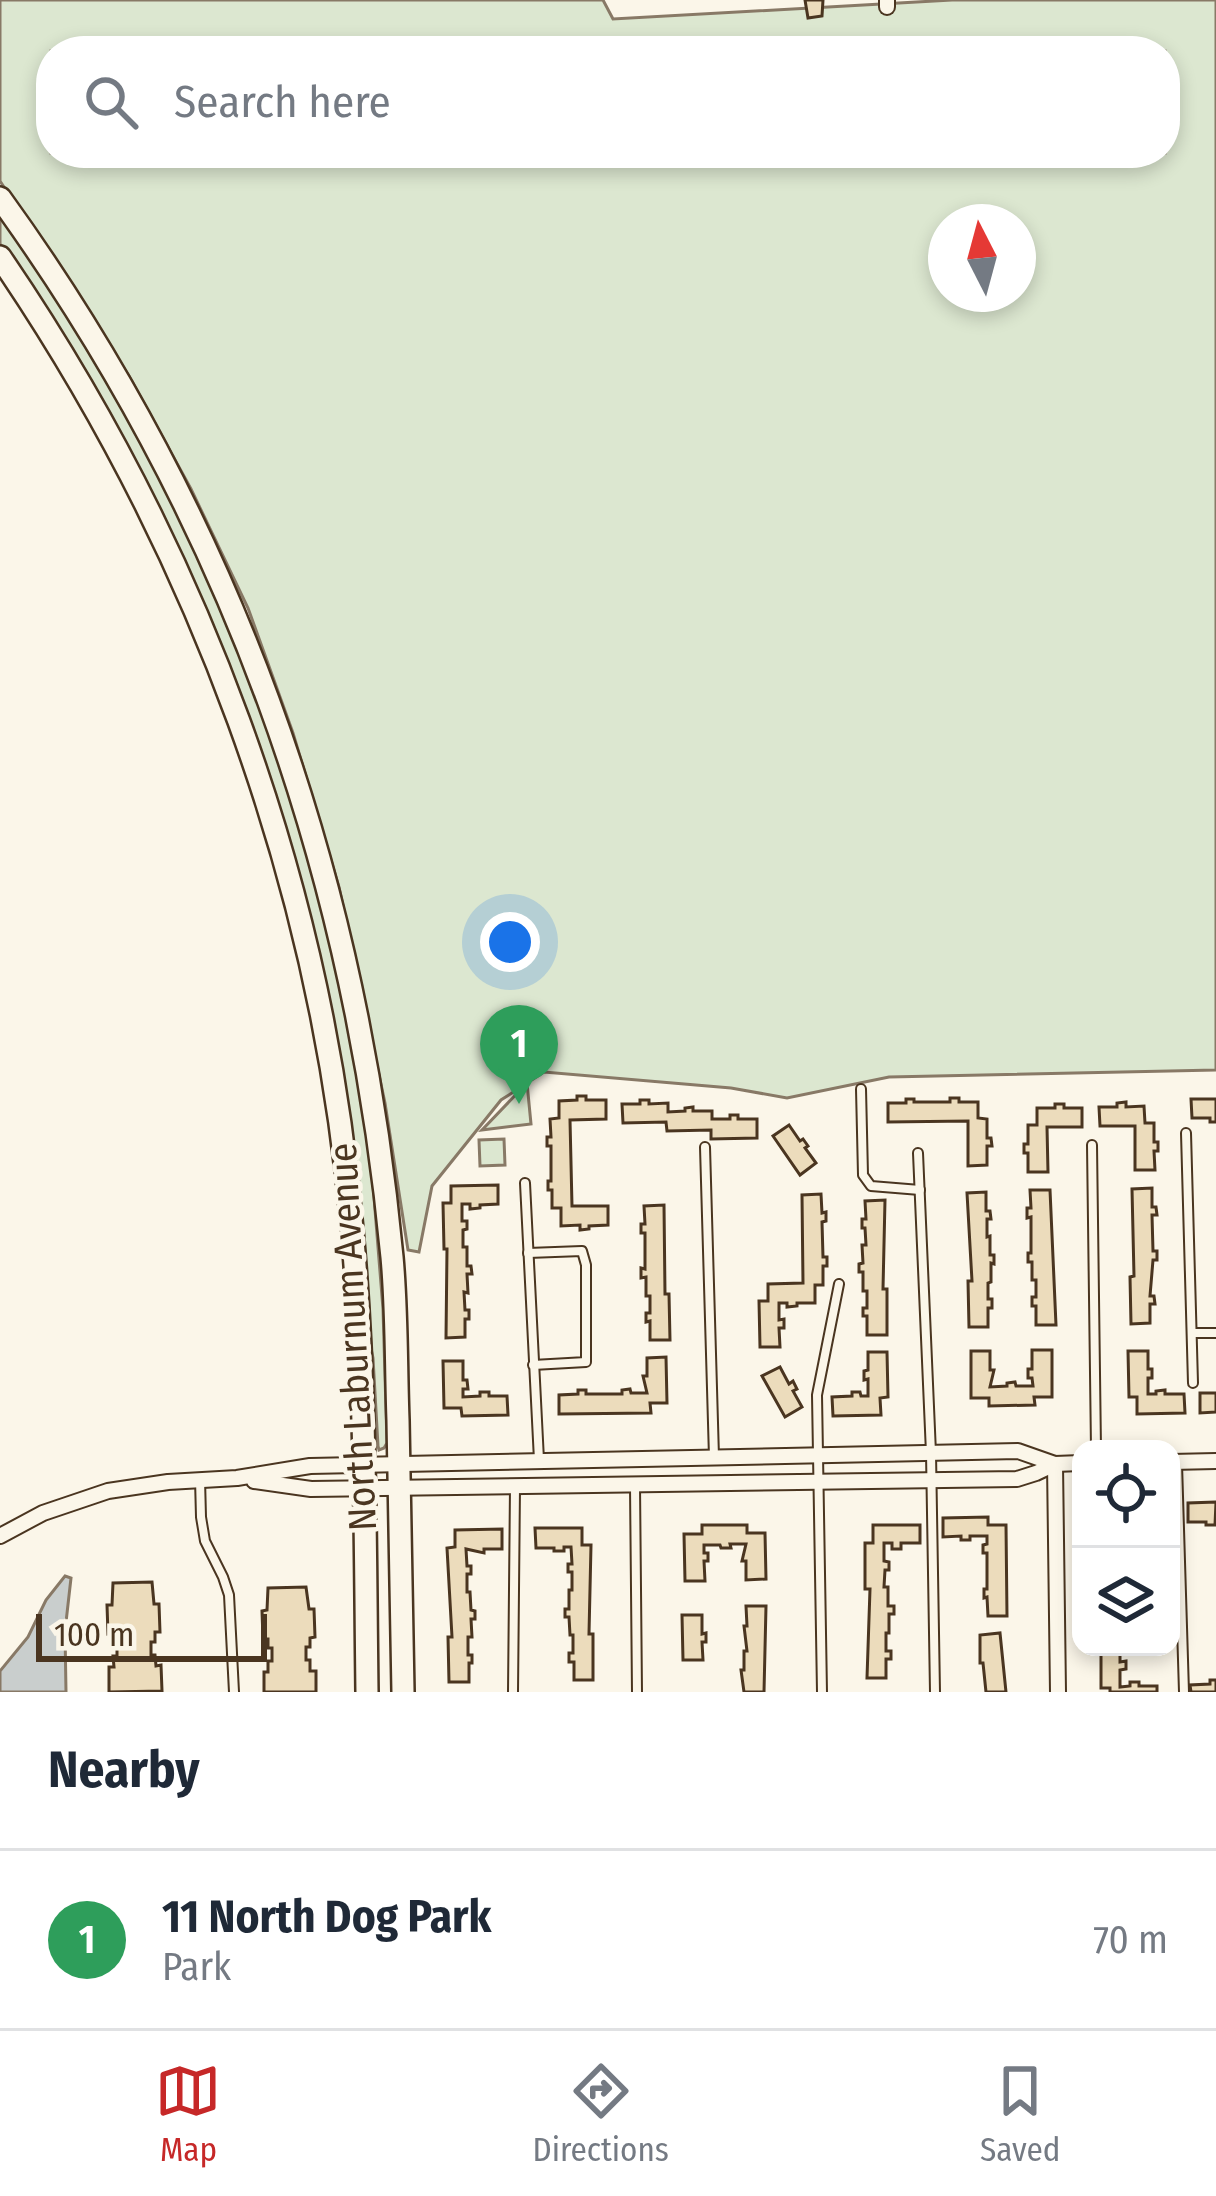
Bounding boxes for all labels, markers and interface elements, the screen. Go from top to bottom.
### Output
search box [36,36,1180,168]
icon: search [78,69,144,135]
text: Search here [174,75,391,129]
north arrow [928,204,1036,312]
your location [480,912,540,972]
pin: 1 [480,1005,558,1104]
street label: North Laburnum Avenue [320,1142,386,1532]
map controls [1072,1440,1180,1656]
button: locate [1072,1440,1180,1548]
button: layers [1072,1548,1180,1656]
scale bar [36,1608,267,1661]
text: 100 m [54,1615,134,1655]
text: Nearby [48,1739,200,1801]
text: 11 North Dog Park [162,1890,492,1944]
text: 1 [79,1917,95,1963]
text: 70 m [1093,1917,1168,1963]
text: Park [162,1944,231,1990]
tab: Map [155,2058,221,2170]
tab: Directions [532,2058,669,2170]
tab: Saved [980,2058,1060,2170]

